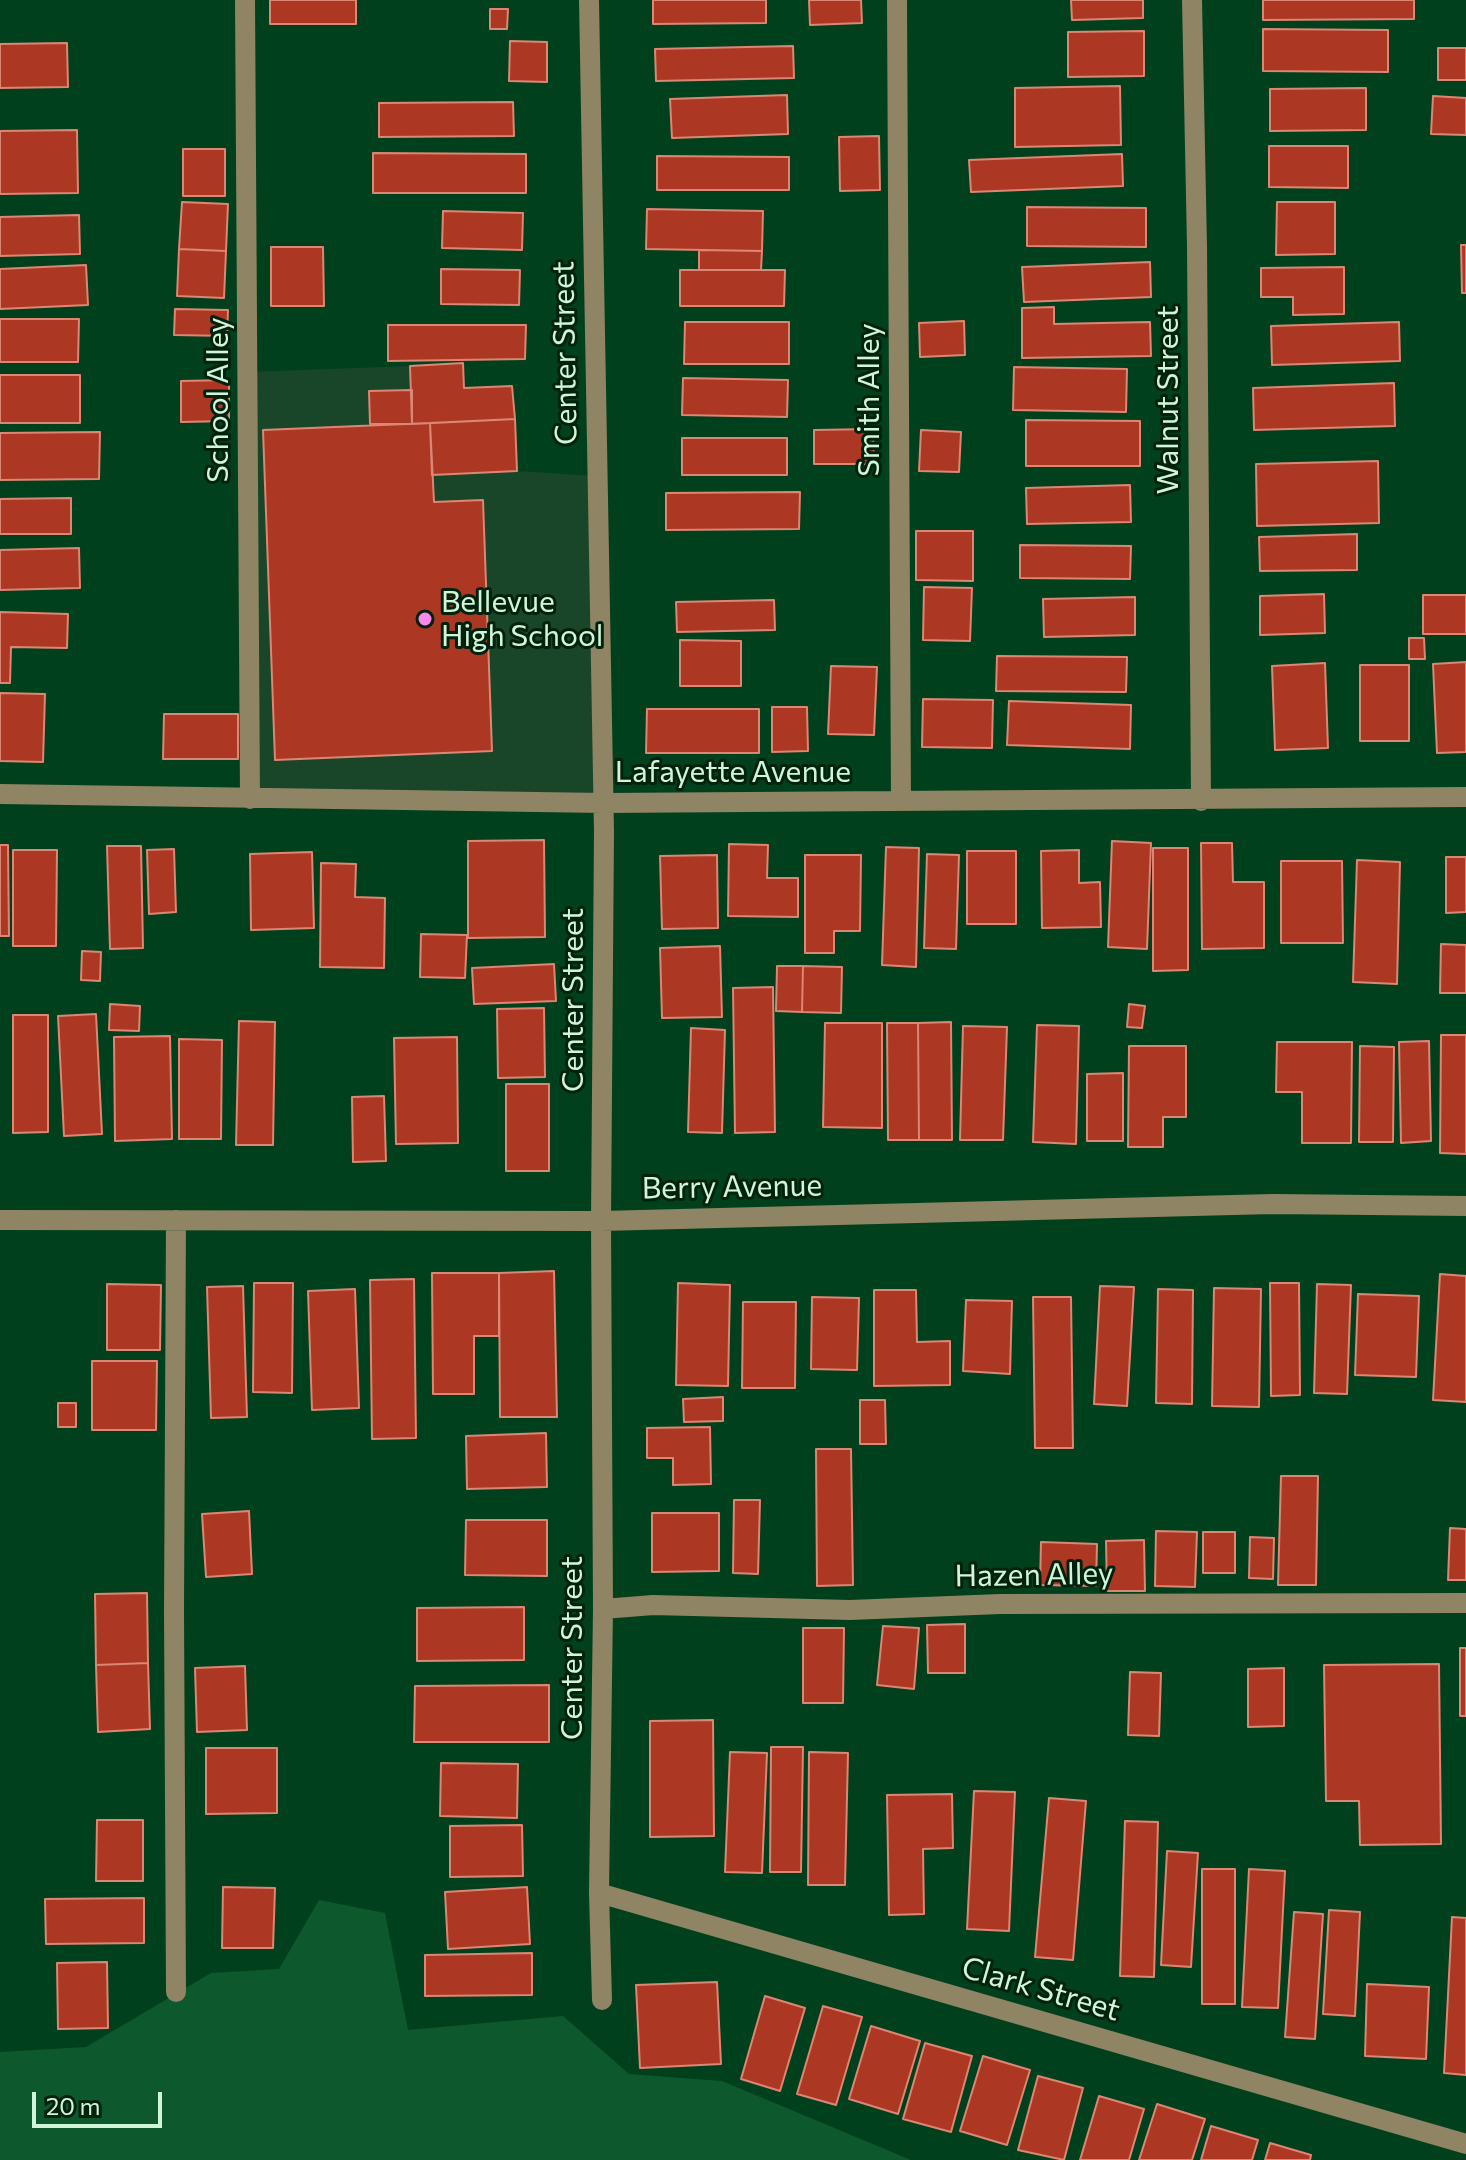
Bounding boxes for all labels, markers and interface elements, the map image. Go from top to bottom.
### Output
street label: Center Street [545,261,585,445]
street label: Walnut Street [1150,305,1186,495]
street label: School Alley [200,317,236,483]
street label: Smith Alley [851,323,887,477]
place label: Bellevue High School [441,584,603,654]
marker: Bellevue High School [416,610,434,628]
street label: Lafayette Avenue [615,754,851,790]
street label: Center Street [555,908,591,1092]
street label: Berry Avenue [641,1167,823,1207]
street label: Center Street [554,1556,590,1740]
street label: Hazen Alley [954,1556,1114,1594]
street label: Clark Street [958,1949,1124,2029]
scale bar [36,2076,166,2126]
text: 20 m [46,2091,100,2120]

